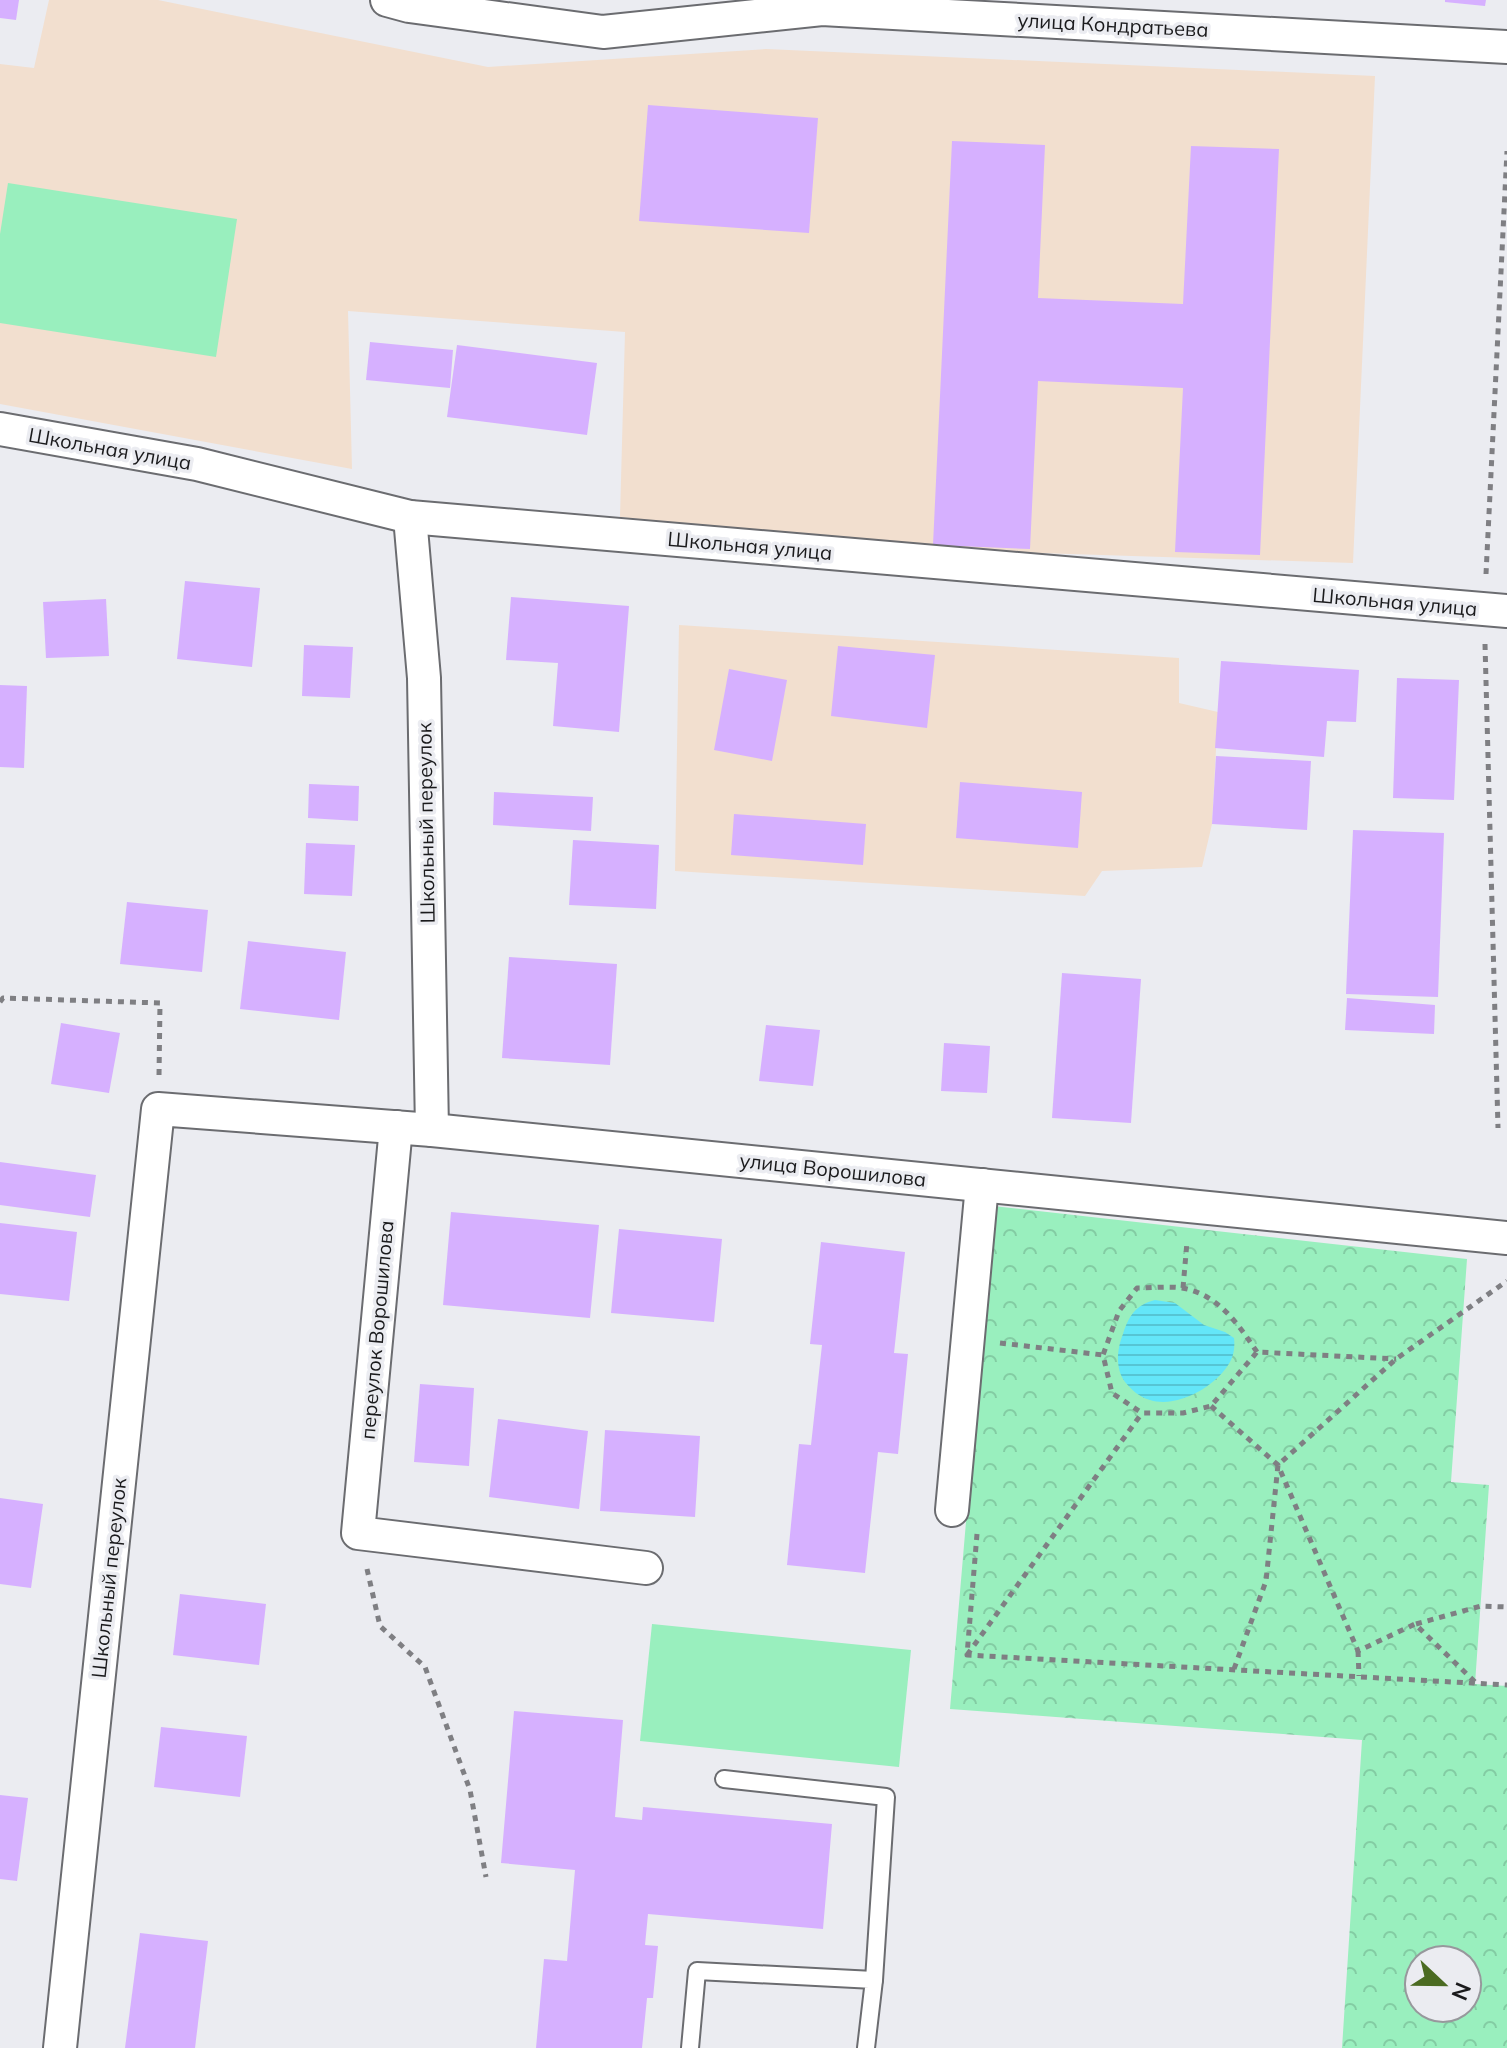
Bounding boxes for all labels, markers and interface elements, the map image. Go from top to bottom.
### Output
street label: улица Кондратьева [1017,7,1209,42]
street label: Школьная улица [27,422,194,475]
street label: Школьная улица [667,526,833,565]
street label: Школьная улица [1312,582,1478,621]
street label: Школьный переулок [411,722,440,924]
street label: улица Ворошилова [739,1147,928,1192]
street label: переулок Ворошилова [354,1219,399,1440]
street label: Школьный переулок [86,1476,131,1679]
north arrow [1403,1944,1483,2024]
text: N [1445,1979,1478,2004]

